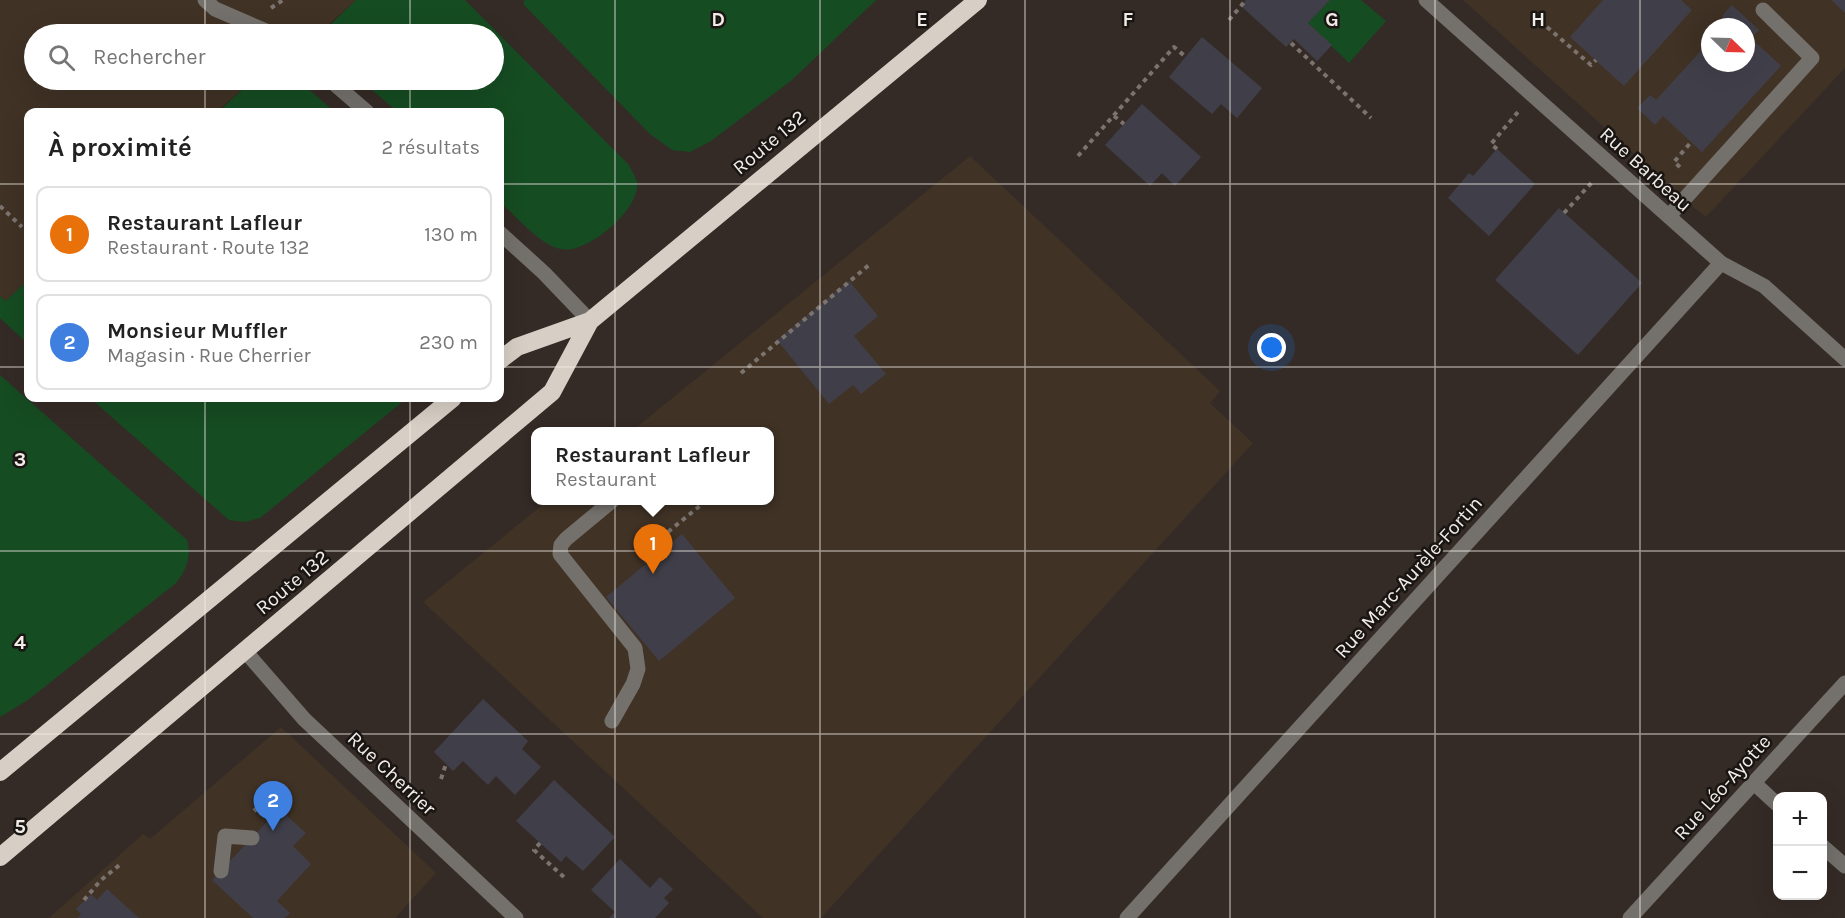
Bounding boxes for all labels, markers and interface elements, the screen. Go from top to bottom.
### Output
text: D [711,8,725,31]
text: E [916,8,928,31]
text: F [1123,8,1134,31]
text: G [1325,8,1339,31]
text: H [1531,8,1545,31]
north arrow [1701,18,1755,72]
search box [24,24,504,90]
icon: search [45,41,78,74]
text: Rechercher [93,44,206,70]
street label: Route 132 [728,105,810,179]
street label: Rue Barbeau [1595,122,1696,216]
text: À proximité [48,132,192,163]
text: 2 résultats [381,136,480,159]
text: Restaurant Lafleur [107,210,302,236]
text: 1 [66,223,73,246]
text: 130 m [424,223,478,246]
text: Restaurant · Route 132 [107,236,309,259]
text: Monsieur Muffler [107,318,287,344]
text: 2 [63,331,76,354]
text: 230 m [419,331,478,354]
your location [1257,333,1286,362]
text: Magasin · Rue Cherrier [107,344,311,367]
popup [531,427,774,505]
text: Restaurant Lafleur [555,442,750,468]
text: 3 [14,448,26,471]
text: Restaurant [555,468,657,491]
street label: Rue Marc-Aurèle-Fortin [1330,492,1487,663]
pin: 1 [634,524,672,574]
street label: Route 132 [251,545,333,619]
text: 4 [14,631,26,654]
street label: Rue Cherrier [343,727,441,820]
street label: Rue Léo-Ayotte [1669,730,1776,845]
pin: 2 [254,782,292,831]
map controls [1773,792,1827,900]
button: + [1773,792,1827,846]
text: 5 [14,815,26,838]
button: − [1773,846,1827,900]

